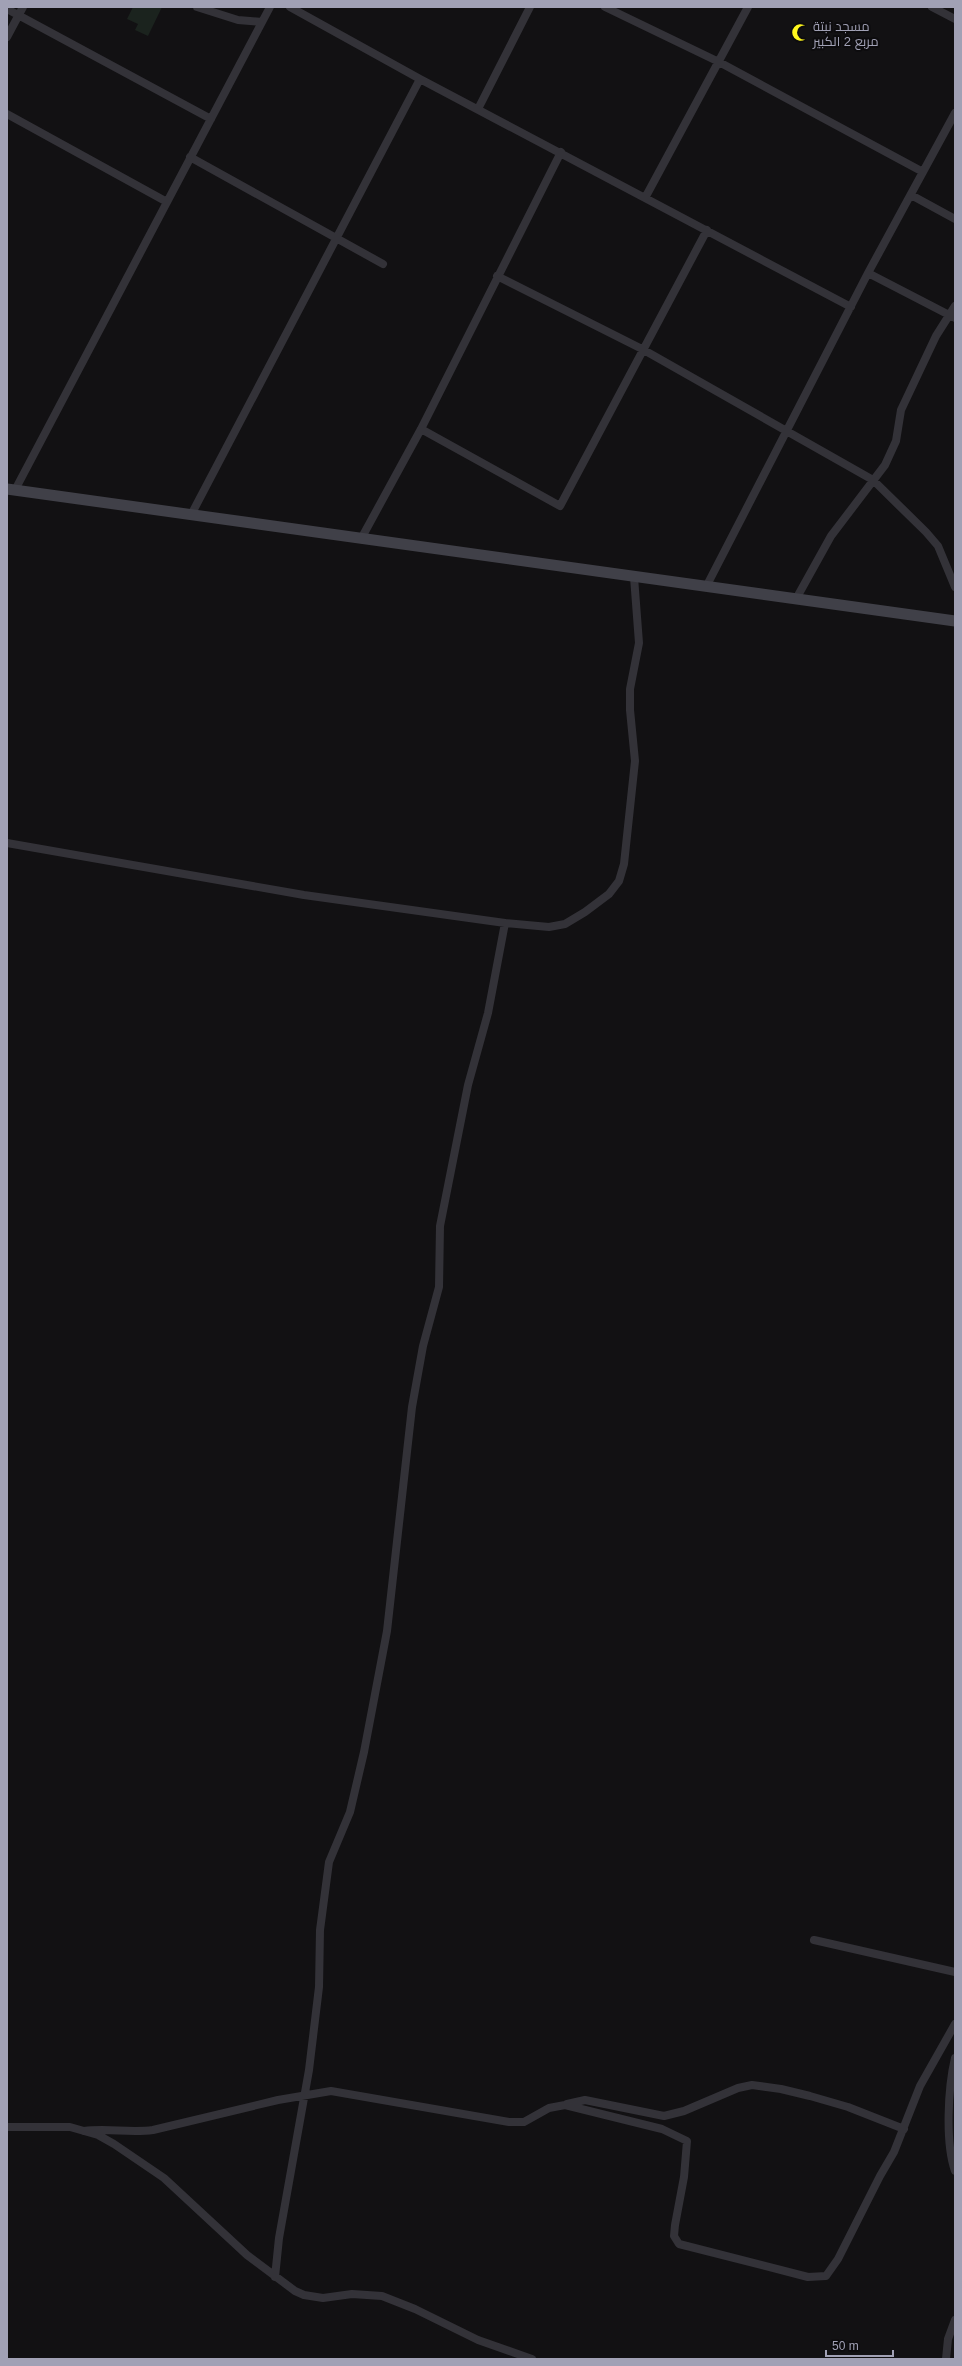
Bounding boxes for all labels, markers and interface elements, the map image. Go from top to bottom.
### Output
place label: مسجد نبتة مربع 2 الكبير [812,19,879,50]
mosque icon: مسجد نبتة مربع 2 الكبير [790,23,810,43]
scale bar [826,2332,893,2358]
text: 50 m [832,2339,859,2353]

